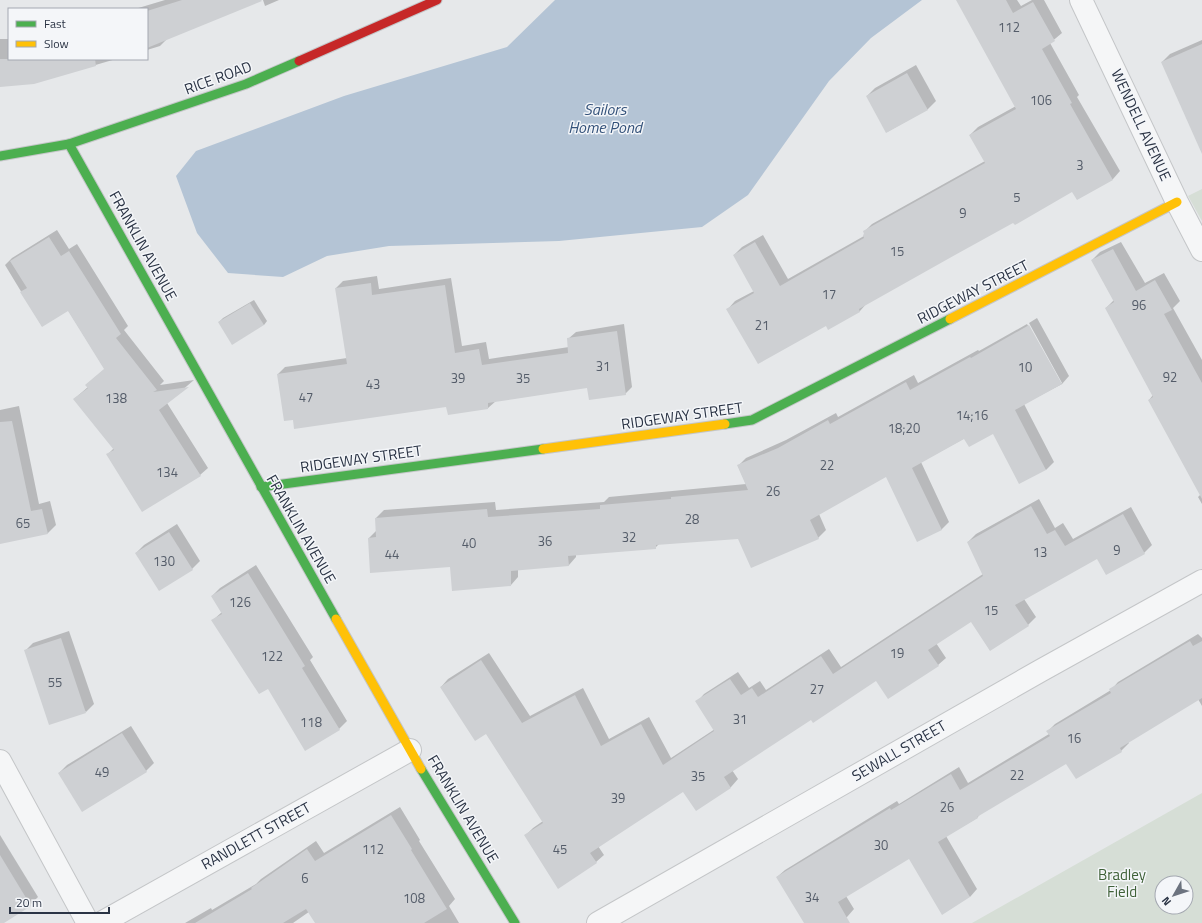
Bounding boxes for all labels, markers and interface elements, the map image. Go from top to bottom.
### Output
legend [8,8,148,60]
text: Fast [44,14,67,33]
house number: 112 [998,17,1020,37]
text: Slow [44,34,69,53]
street label: RICE ROAD [181,55,255,100]
street label: WENDELL AVENUE [1105,65,1177,184]
house number: 106 [1030,90,1052,110]
water label: Sailors Home Pond [568,97,644,139]
house number: 3 [1076,155,1084,175]
street label: FRANKLIN AVENUE [104,187,183,305]
house number: 5 [1013,187,1021,207]
house number: 9 [959,203,967,223]
house number: 15 [890,241,904,261]
street label: RIDGEWAY STREET [913,253,1033,330]
house number: 17 [822,284,836,304]
house number: 96 [1132,295,1146,315]
house number: 21 [755,315,769,335]
house number: 31 [596,356,610,376]
house number: 10 [1018,357,1032,377]
house number: 92 [1163,367,1177,387]
house number: 39 [451,368,465,388]
house number: 35 [516,368,530,388]
house number: 43 [366,374,380,394]
house number: 47 [299,387,313,407]
house number: 138 [105,388,127,408]
street label: RIDGEWAY STREET [620,396,744,435]
house number: 14;16 [956,405,988,425]
house number: 18;20 [888,418,920,438]
street label: RIDGEWAY STREET [299,439,423,478]
house number: 22 [820,455,834,475]
house number: 134 [156,462,178,482]
street label: FRANKLIN AVENUE [261,470,342,588]
house number: 26 [766,481,780,501]
house number: 28 [685,509,699,529]
house number: 65 [16,513,30,533]
house number: 32 [622,527,636,547]
house number: 36 [538,531,552,551]
house number: 40 [462,533,476,553]
house number: 9 [1113,540,1121,560]
house number: 13 [1033,542,1047,562]
house number: 44 [385,544,399,564]
house number: 130 [153,551,175,571]
house number: 126 [229,592,251,612]
house number: 15 [984,600,998,620]
house number: 19 [890,643,904,663]
house number: 122 [261,646,283,666]
house number: 55 [48,672,62,692]
house number: 27 [810,679,824,699]
house number: 31 [733,709,747,729]
house number: 118 [300,712,322,732]
street label: SEWALL STREET [847,714,950,787]
house number: 16 [1067,728,1081,748]
street label: FRANKLIN AVENUE [422,750,505,867]
house number: 49 [95,762,109,782]
house number: 22 [1010,765,1024,785]
house number: 35 [691,766,705,786]
house number: 39 [611,788,625,808]
street label: RANDLETT STREET [197,796,315,875]
house number: 26 [940,797,954,817]
house number: 30 [874,835,888,855]
house number: 112 [362,839,384,859]
house number: 45 [553,839,567,859]
park label: Bradley Field [1098,863,1146,903]
house number: 6 [301,868,309,888]
north arrow [1154,875,1194,915]
house number: 34 [805,887,819,907]
house number: 108 [403,888,425,908]
scale bar [10,889,109,915]
text: 20 m [16,893,42,912]
text: N [1158,893,1175,909]

